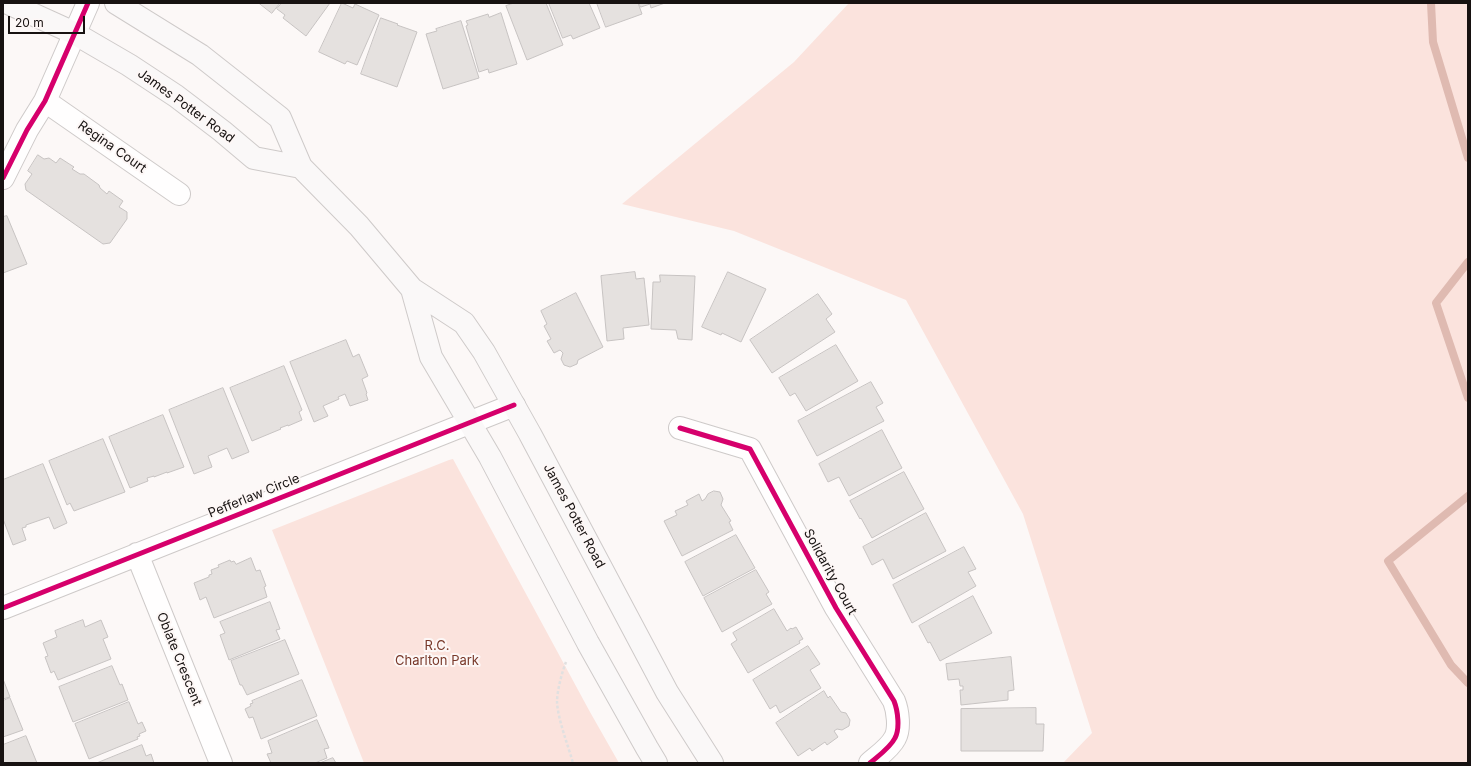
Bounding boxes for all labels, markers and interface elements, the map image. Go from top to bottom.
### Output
scale bar [10,8,87,34]
text: 20 m [15,15,44,30]
street label: James Potter Road [135,66,237,146]
street label: Regina Court [75,118,149,176]
street label: James Potter Road [540,461,608,571]
street label: Pefferlaw Circle [206,471,302,521]
street label: Solidarity Court [800,526,860,618]
street label: Oblate Crescent [153,610,205,708]
park label: R.C. Charlton Park [395,638,479,669]

